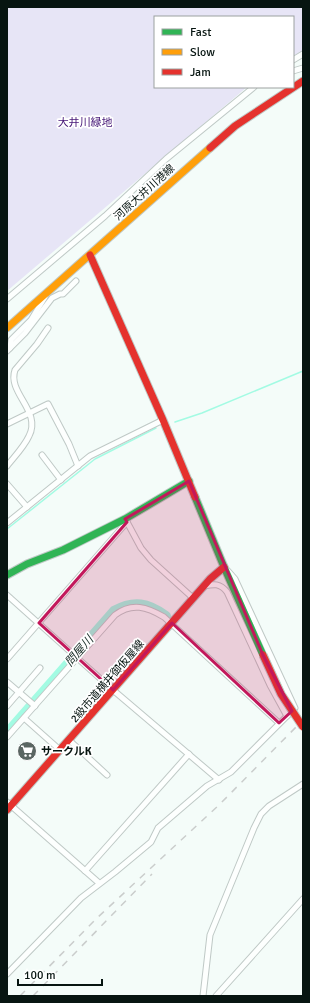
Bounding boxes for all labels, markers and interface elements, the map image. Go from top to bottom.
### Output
legend [154,16,294,88]
text: Fast [190,25,211,40]
text: Slow [190,45,215,60]
text: Jam [190,65,211,80]
park label: 大井川緑地 [58,116,113,129]
street label: 河原大井川港線 [111,162,177,223]
water label: 問屋川 [62,631,98,670]
street label: 2級市道横井御仮屋線 [68,637,147,725]
supermarket icon: サークルK [16,740,38,762]
place label: サークルK [41,745,92,758]
scale bar [18,961,102,987]
text: 100 m [24,968,56,983]

